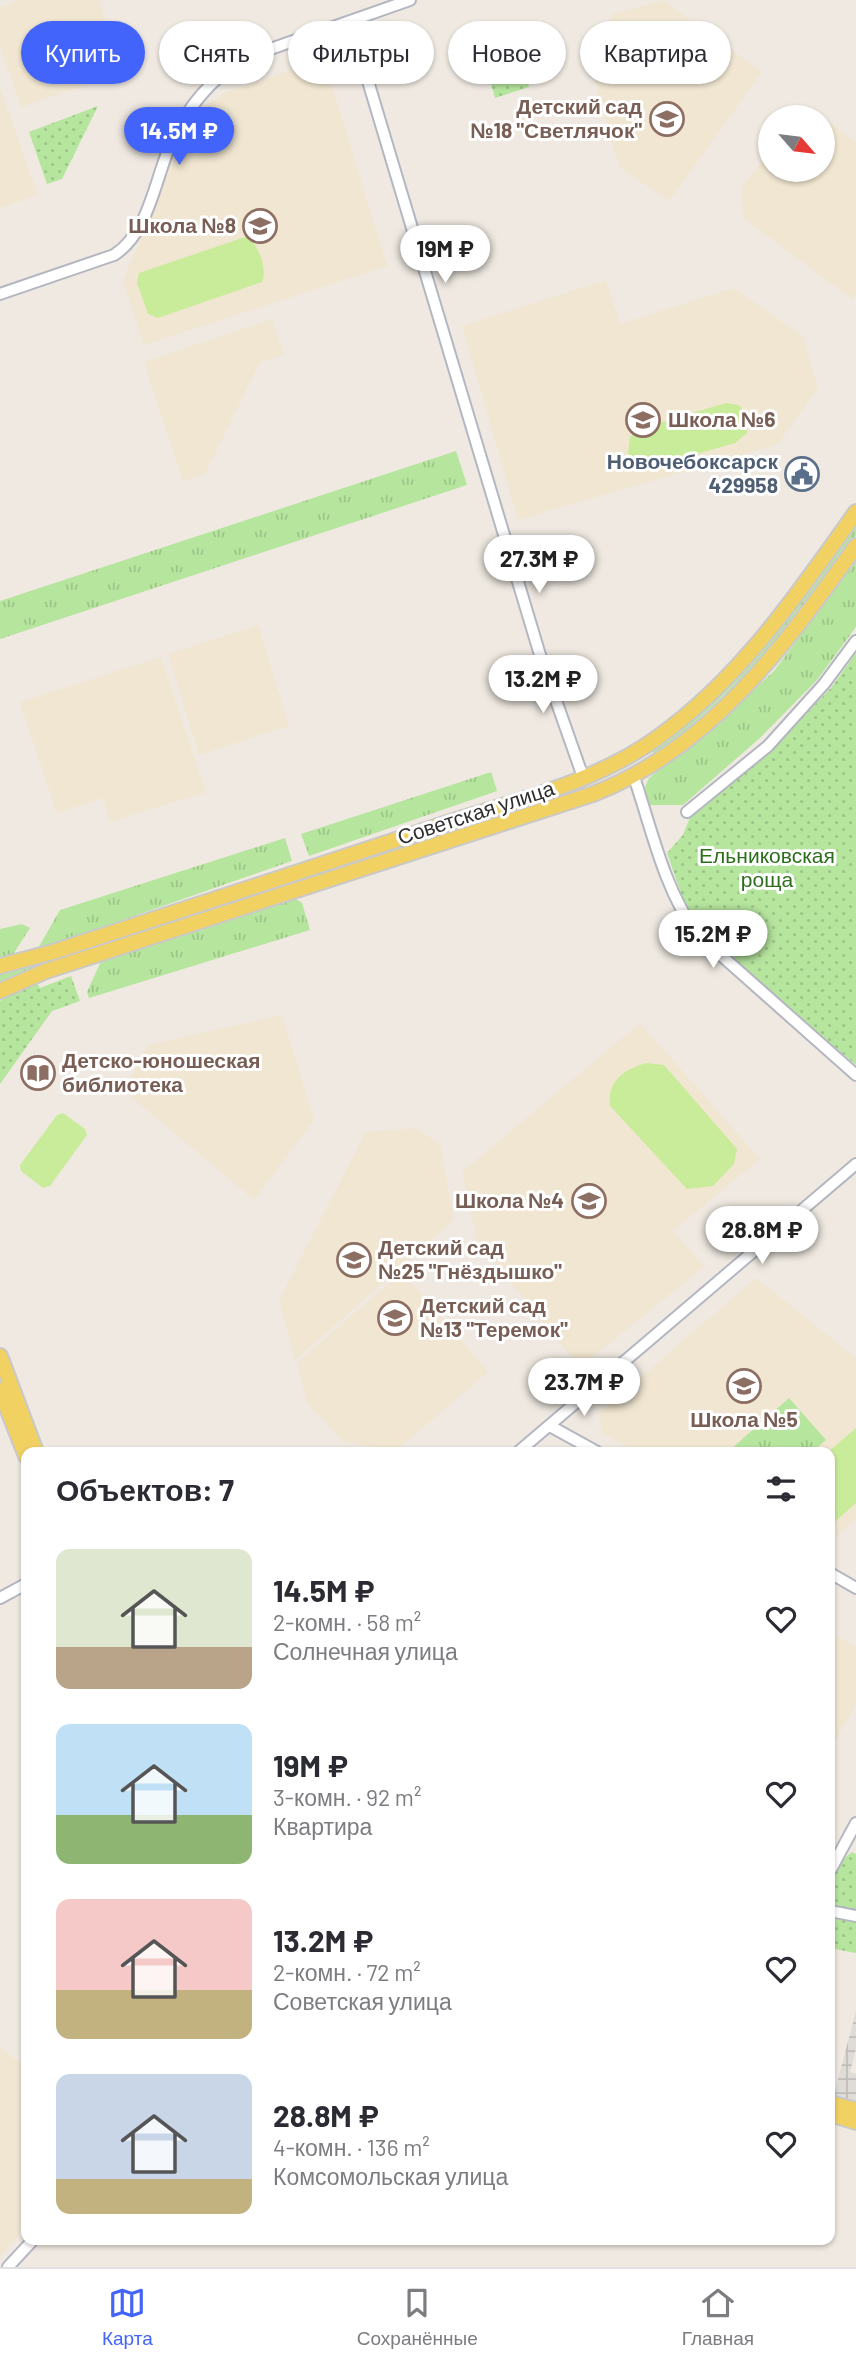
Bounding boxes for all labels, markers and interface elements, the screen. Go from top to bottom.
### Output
chip: Купить [21,21,145,84]
chip: Снять [159,21,274,84]
chip: Фильтры [288,21,434,84]
chip: Новое [448,21,566,84]
chip: Квартира [580,21,731,84]
place label: Детский сад №18 "Светлячок" [470,93,642,142]
school or university icon: Детский сад №18 "Светлячок" [648,100,686,138]
north arrow [758,105,835,182]
map controls [758,105,835,182]
pin: 14.5M ₽ [114,108,244,167]
text: 14.5M ₽ [140,116,218,144]
school or university icon: Школа №8 [241,207,279,245]
place label: Школа №8 [128,212,236,237]
pin: 19M ₽ [396,226,494,285]
text: 19M ₽ [416,234,474,262]
school or university icon: Школа №6 [624,401,662,439]
place label: Школа №6 [668,406,776,431]
place label: Новочебоксарск 429958 [607,448,778,497]
public building icon: Новочебоксарск 429958 [783,455,821,493]
pin: 27.3M ₽ [474,536,604,595]
text: 27.3M ₽ [500,544,578,572]
pin: 13.2M ₽ [478,656,608,715]
text: 13.2M ₽ [505,664,581,692]
street label: Советская улица [394,774,557,849]
park label: Ельниковская роща [699,842,835,891]
pin: 15.2M ₽ [648,911,778,970]
text: 15.2M ₽ [675,919,751,947]
place label: Детско-юношеская библиотека [62,1047,260,1096]
library icon: Детско-юношеская библиотека [19,1054,57,1092]
school or university icon: Школа №4 [570,1182,608,1220]
place label: Школа №4 [455,1187,564,1212]
pin: 28.8M ₽ [697,1206,827,1266]
text: 28.8M ₽ [721,1215,803,1243]
place label: Детский сад №25 "Гнёздышко" [378,1234,562,1283]
school or university icon: Детский сад №25 "Гнёздышко" [335,1241,373,1279]
place label: Детский сад №13 "Теремок" [420,1292,568,1341]
school or university icon: Детский сад №13 "Теремок" [376,1299,414,1337]
pin: 23.7M ₽ [519,1358,649,1418]
text: 23.7M ₽ [544,1367,624,1395]
school or university icon: Школа №5 [725,1367,763,1405]
place label: Школа №5 [690,1406,798,1431]
icon: filters [762,1470,800,1508]
text: Объектов: 7 [56,1471,234,1507]
text: 14.5M ₽ [273,1572,375,1608]
icon: home [112,1577,196,1661]
icon: heart [762,1600,800,1638]
text: 2-комн. · 58 m² [273,1608,421,1636]
text: Солнечная улица [273,1637,458,1665]
text: 19M ₽ [273,1747,348,1783]
icon: home [112,1752,196,1836]
icon: heart [762,1775,800,1813]
text: 3-комн. · 92 m² [273,1783,421,1811]
text: Квартира [273,1812,372,1840]
text: 13.2M ₽ [273,1922,373,1958]
icon: home [112,1927,196,2011]
icon: heart [762,1950,800,1988]
text: 2-комн. · 72 m² [273,1958,421,1986]
text: Советская улица [273,1987,452,2015]
text: 28.8M ₽ [273,2097,379,2133]
icon: home [112,2102,196,2186]
icon: heart [762,2125,800,2163]
text: 4-комн. · 136 m² [273,2133,430,2161]
text: Комсомольская улица [273,2162,508,2190]
tab: Карта [102,2284,153,2350]
tab: Сохранённые [357,2284,478,2350]
tab: Главная [682,2284,754,2350]

